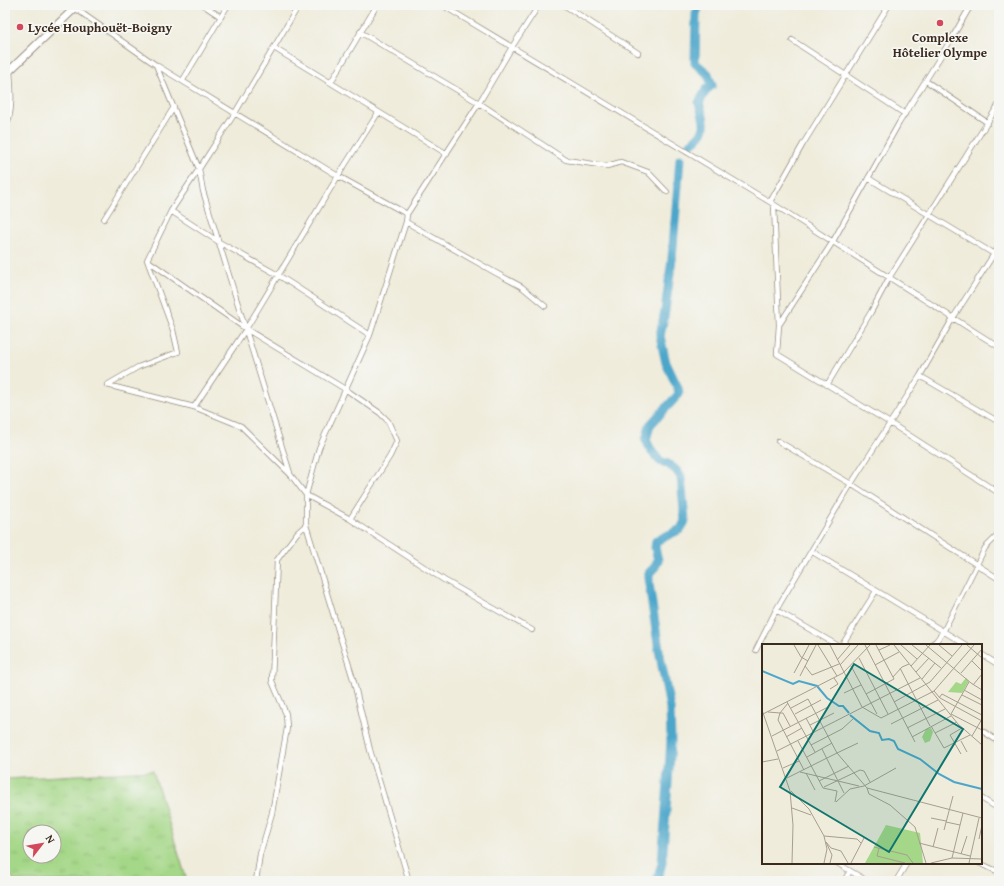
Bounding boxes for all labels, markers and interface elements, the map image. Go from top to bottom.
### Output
place label: Lycée Houphouët-Boigny [28,18,172,37]
marker: Complexe Hôtelier Olympe [935,18,945,28]
marker: Lycée Houphouët-Boigny [15,22,25,32]
place label: Complexe Hôtelier Olympe [893,28,987,62]
inset map [762,644,982,864]
north arrow [22,824,62,864]
text: N [42,832,60,847]

